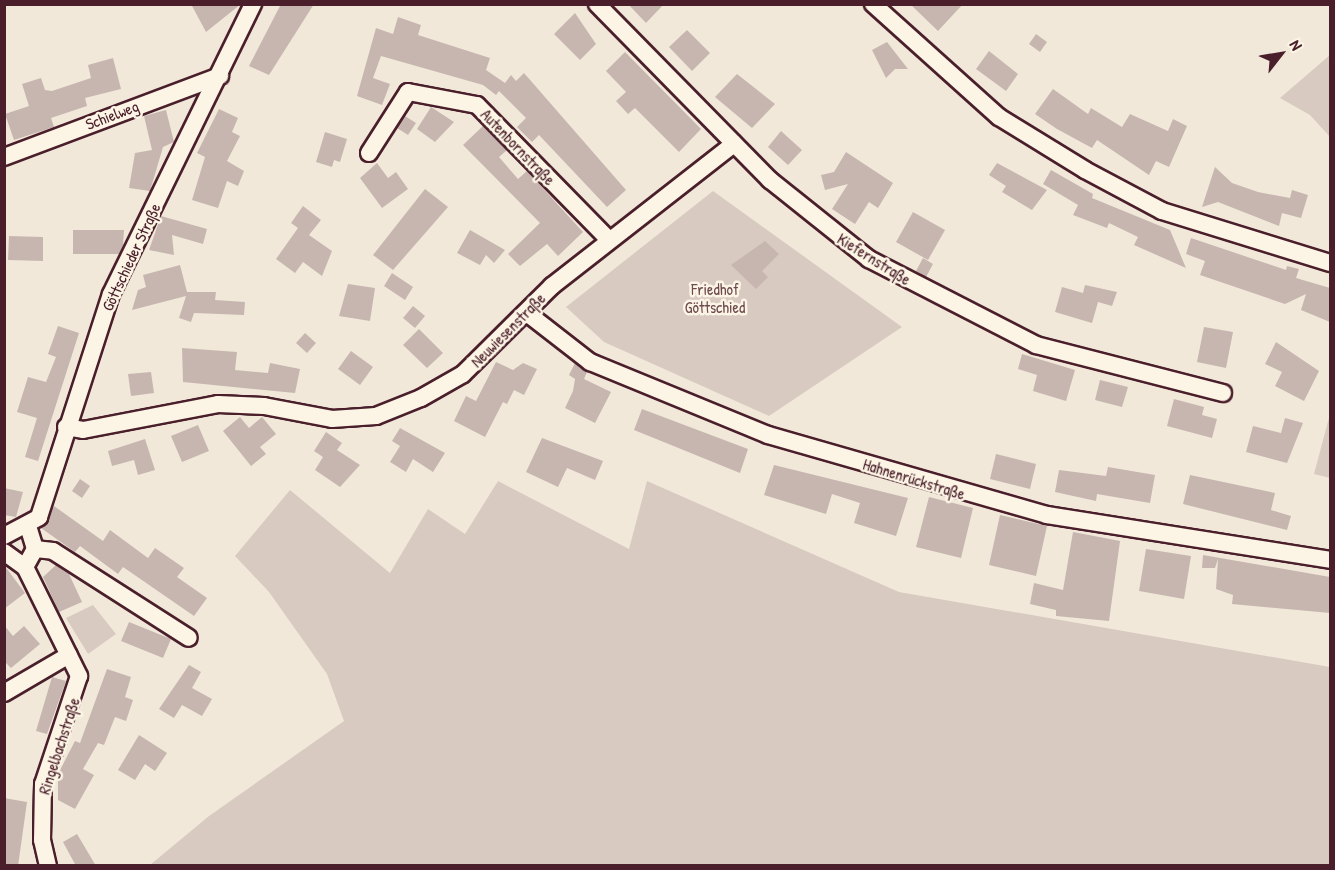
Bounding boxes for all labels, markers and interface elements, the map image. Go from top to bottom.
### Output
north arrow [1251,24,1311,84]
text: N [1285,35,1308,54]
street label: Schielweg [83,96,141,134]
street label: Autenbornstraße [477,105,559,189]
street label: Göttschieder Straße [98,200,164,314]
street label: Kiefernstraße [834,229,914,289]
park label: Friedhof Göttschied [685,279,745,317]
street label: Neuwiesenstraße [467,289,549,371]
street label: Hahnenrückstraße [861,454,967,504]
street label: Ringelbachstraße [34,695,84,797]

